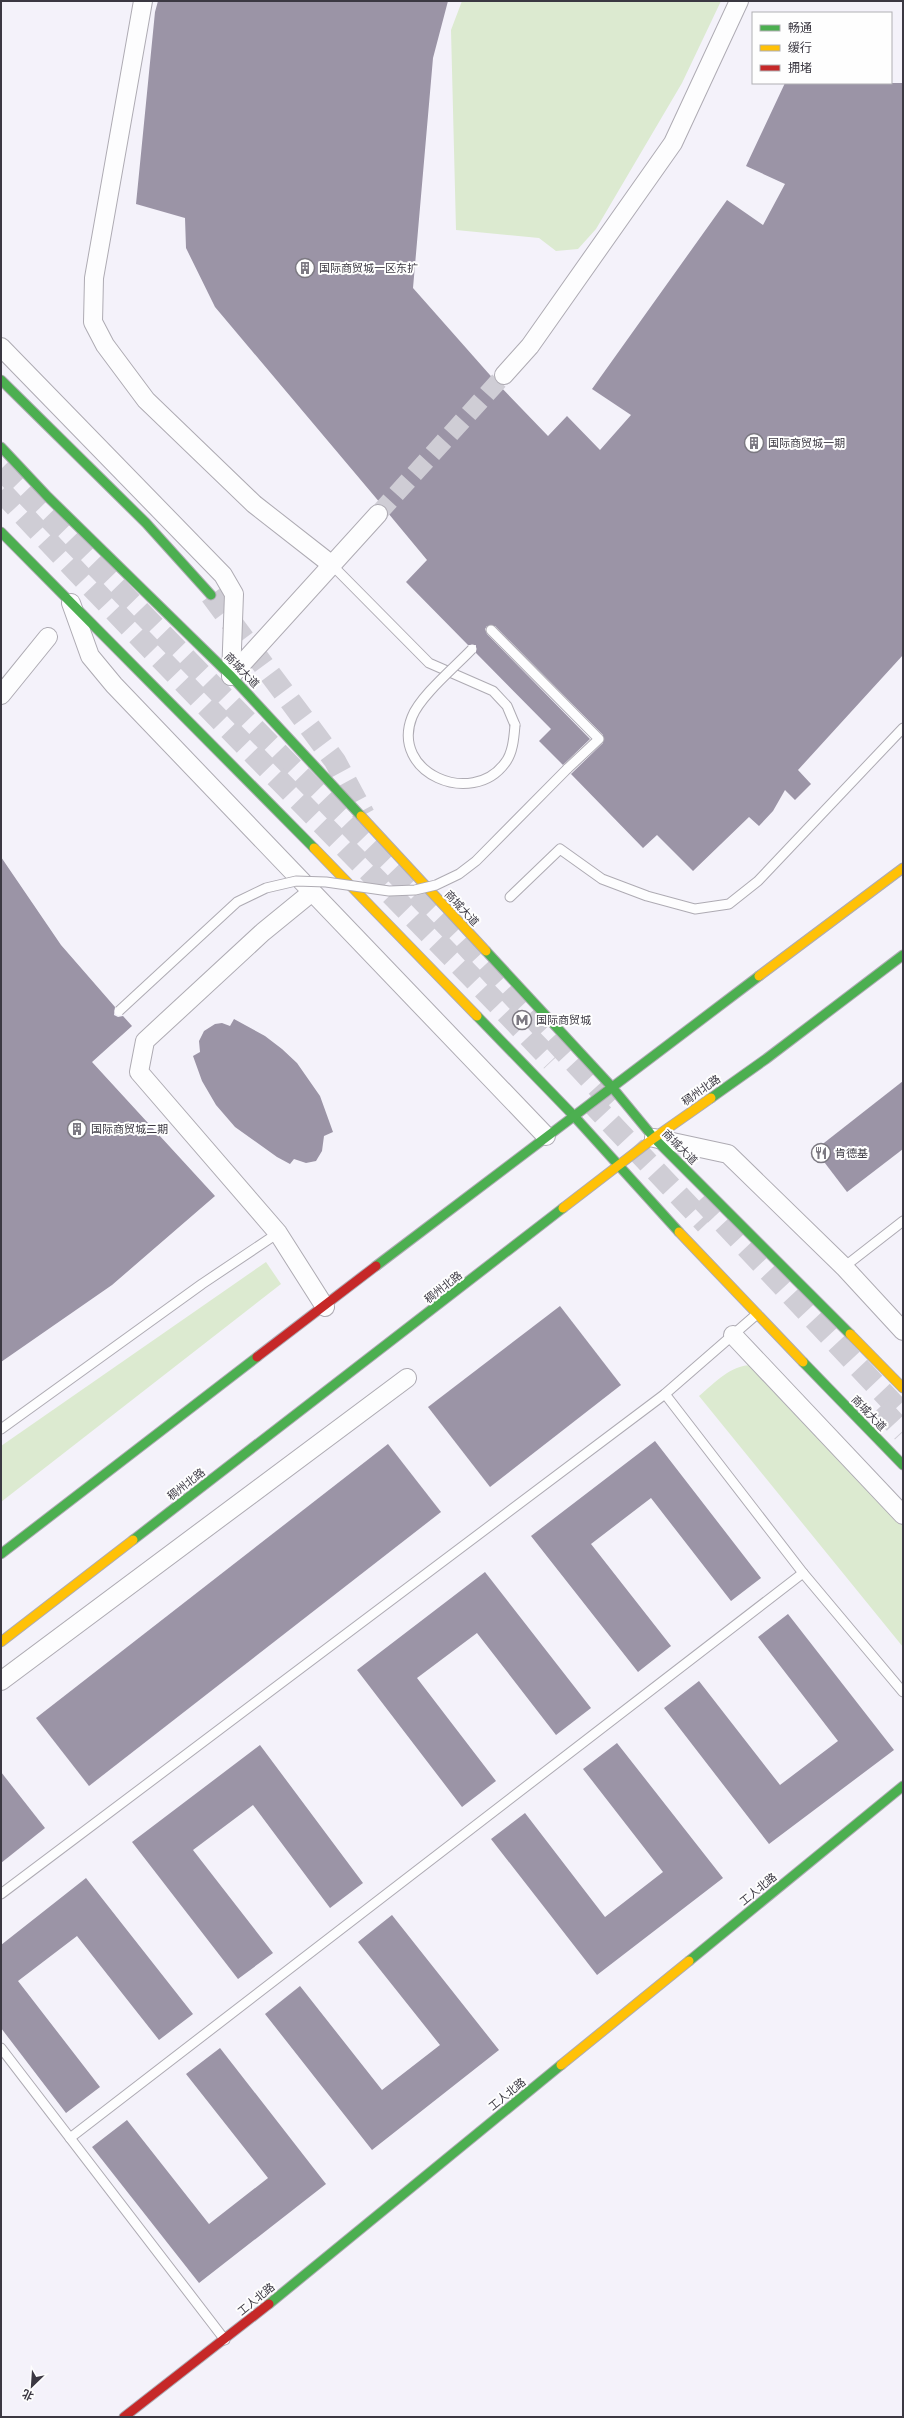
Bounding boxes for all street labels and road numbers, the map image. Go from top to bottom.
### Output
street label: 商城大道 [222,649,263,691]
street label: 商城大道 [442,886,483,929]
street label: 稠州北路 [678,1071,723,1108]
street label: 商城大道 [659,1126,701,1168]
street label: 稠州北路 [421,1267,465,1306]
street label: 商城大道 [849,1392,890,1434]
street label: 稠州北路 [164,1464,208,1503]
street label: 工人北路 [736,1869,780,1908]
street label: 工人北路 [485,2074,529,2113]
street label: 工人北路 [234,2279,278,2318]

